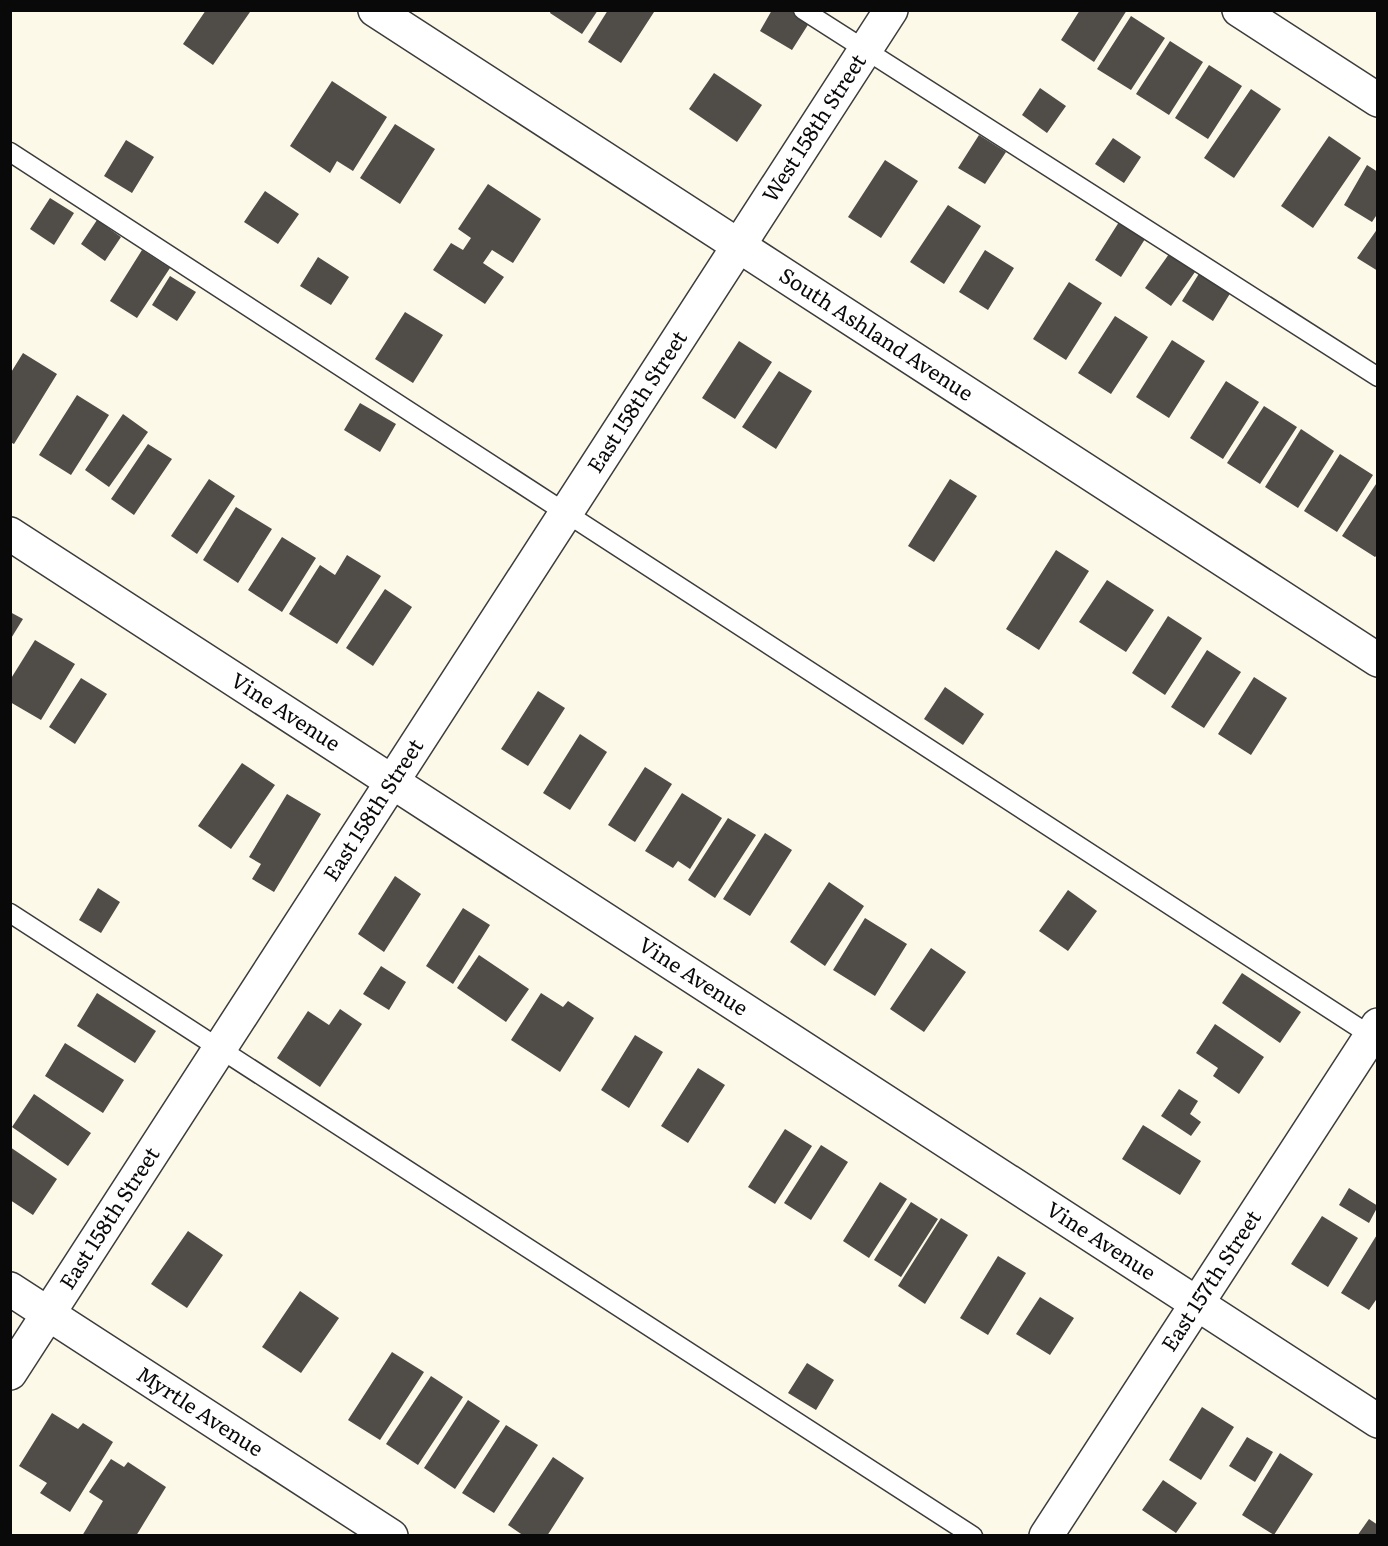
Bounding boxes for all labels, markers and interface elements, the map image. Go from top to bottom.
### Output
street label: West 158th Street [753,46,872,207]
street label: South Ashland Avenue [774,258,981,407]
street label: East 158th Street [578,323,693,478]
street label: Vine Avenue [226,663,347,757]
street label: East 158th Street [314,731,429,886]
street label: Vine Avenue [634,928,755,1022]
street label: East 158th Street [50,1139,166,1294]
street label: Vine Avenue [1041,1192,1163,1286]
street label: East 157th Street [1152,1202,1267,1357]
street label: Myrtle Avenue [131,1357,271,1463]

